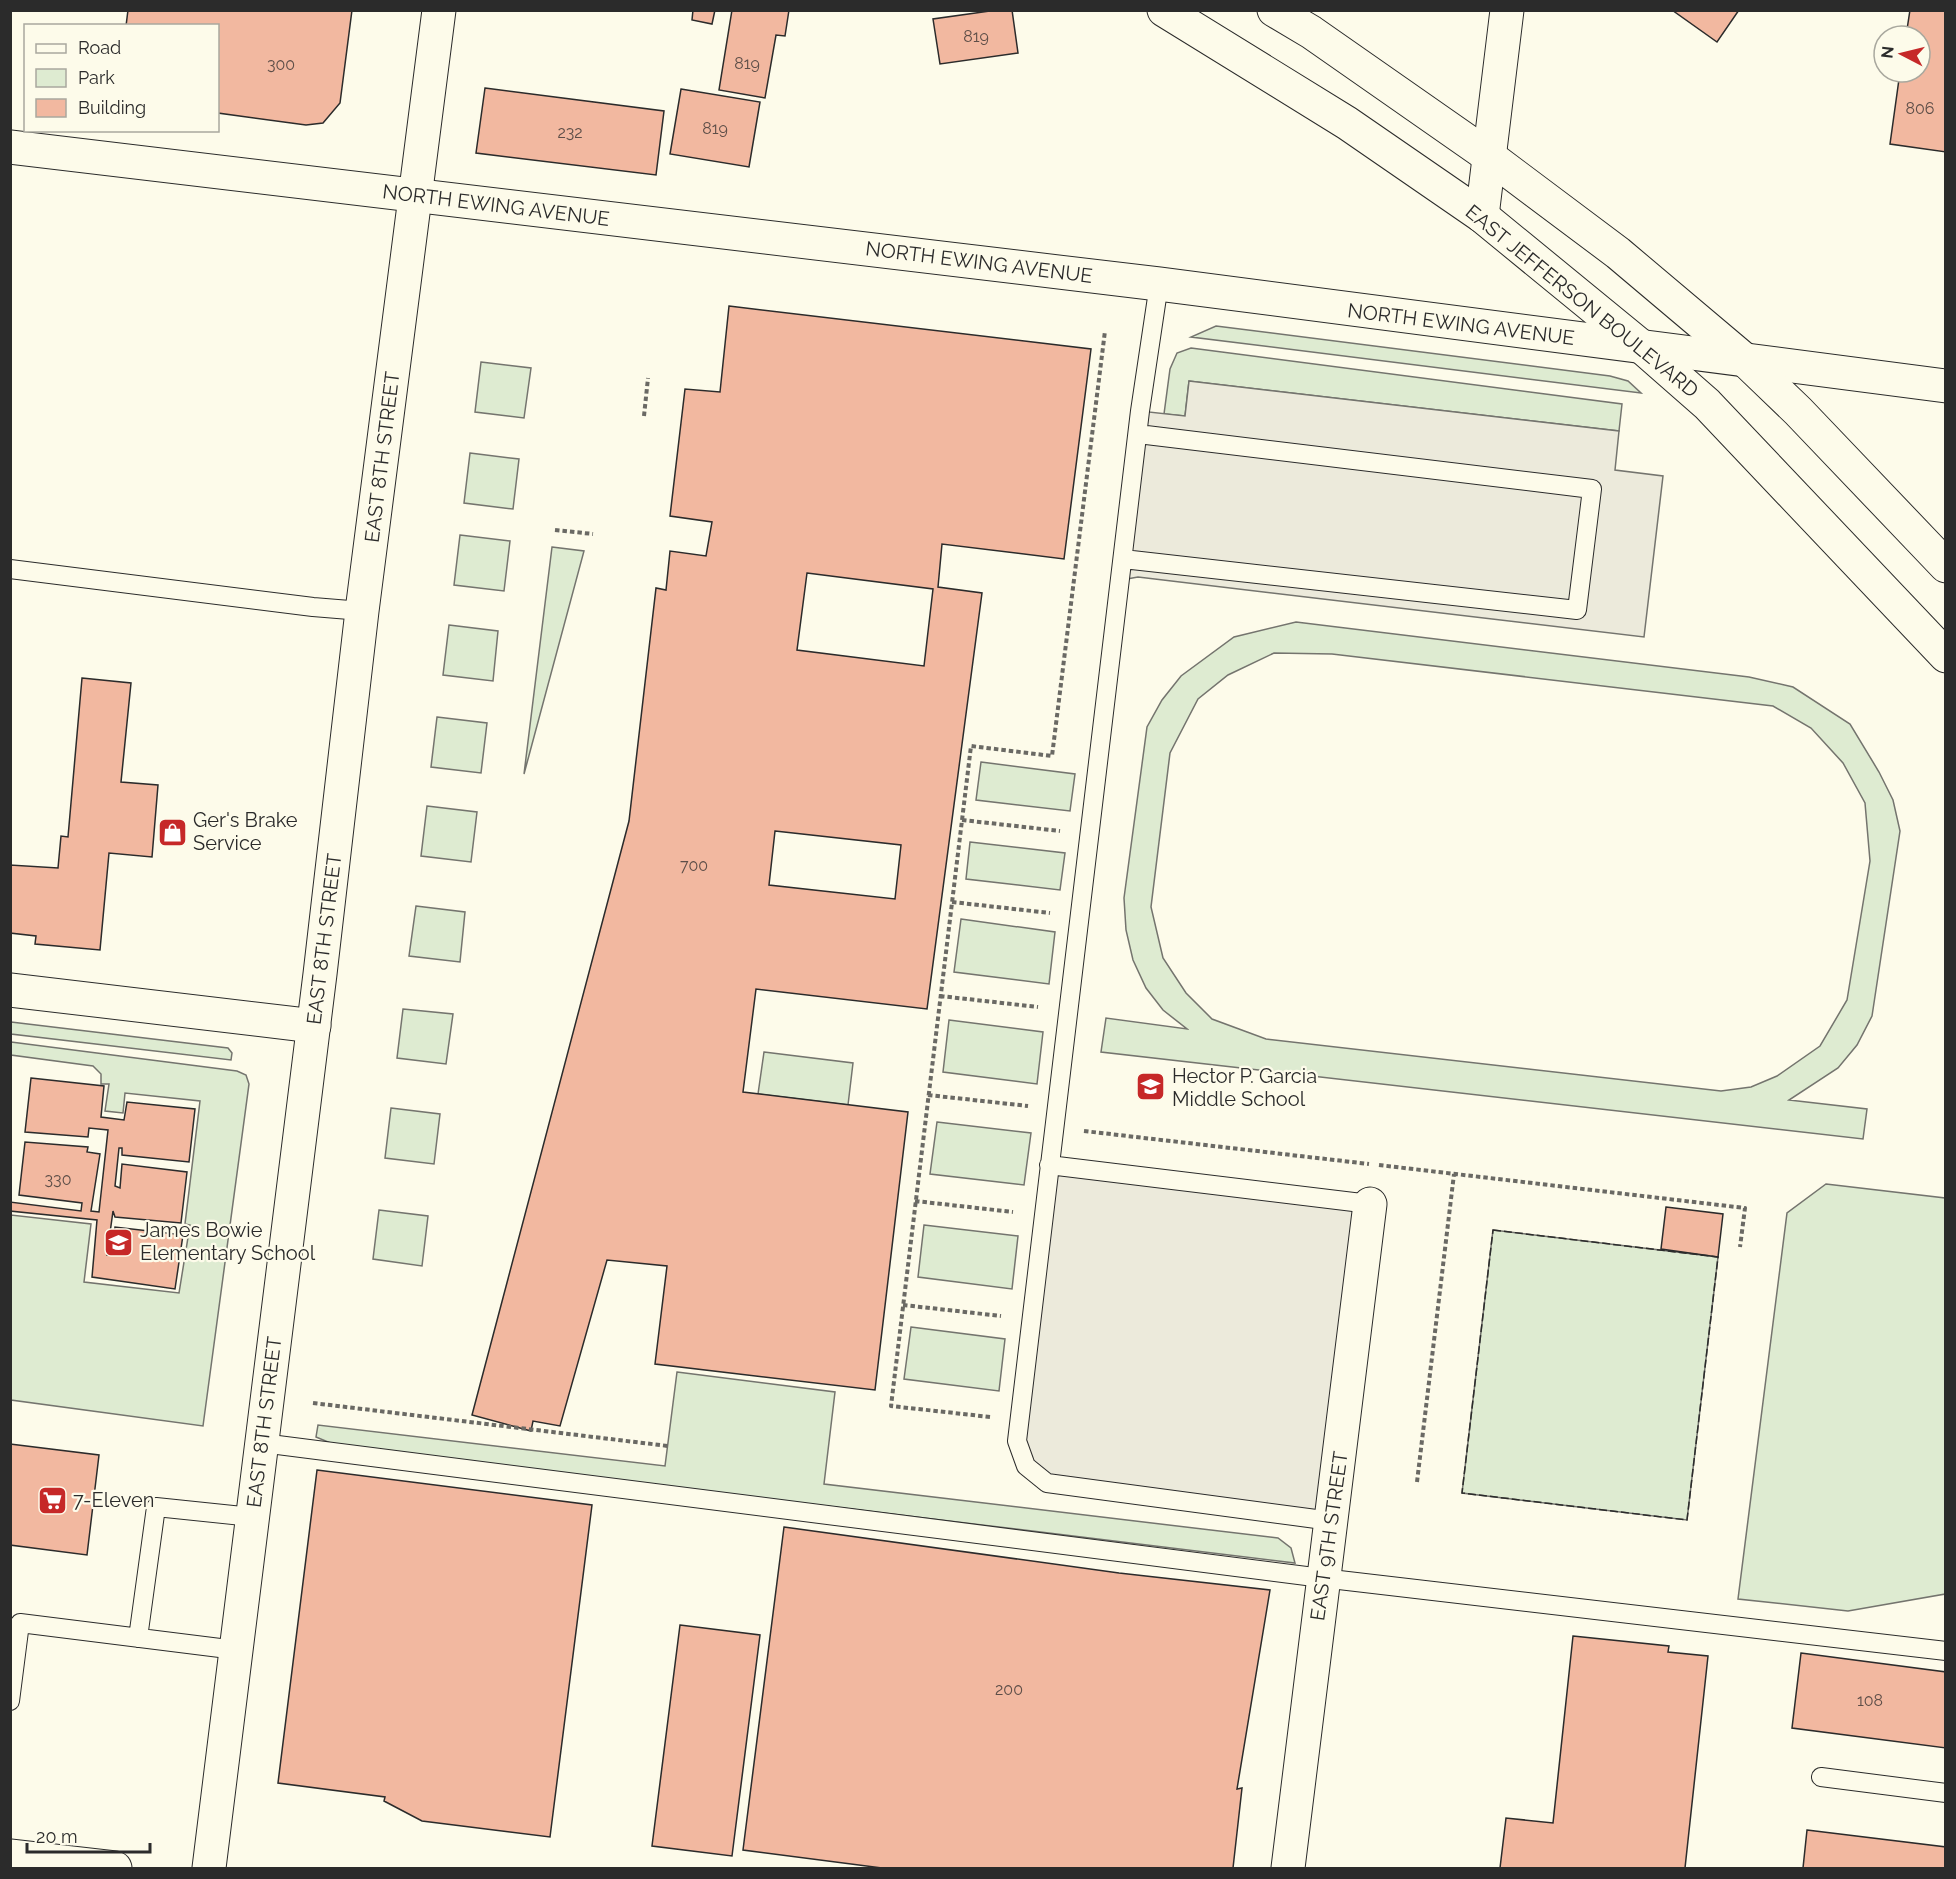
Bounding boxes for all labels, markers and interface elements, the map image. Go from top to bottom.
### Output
legend [24,24,219,132]
north arrow [1872,24,1932,84]
house number: 819 [963,27,989,46]
text: Road [78,37,121,58]
text: N [1877,45,1898,59]
house number: 819 [734,54,760,73]
house number: 300 [267,55,295,74]
text: Park [78,67,115,88]
text: Building [78,97,146,118]
house number: 806 [1906,99,1934,118]
house number: 819 [702,119,728,138]
house number: 232 [557,123,583,142]
street label: NORTH EWING AVENUE [381,179,611,231]
street label: EAST JEFFERSON BOULEVARD [1461,200,1703,402]
street label: NORTH EWING AVENUE [864,236,1094,288]
street label: NORTH EWING AVENUE [1346,298,1576,350]
street label: EAST 8TH STREET [360,370,404,544]
place label: Ger's Brake Service [193,808,298,855]
shop icon: Ger's Brake Service [156,816,188,848]
street label: EAST 8TH STREET [302,852,346,1026]
house number: 700 [680,856,708,875]
place label: Hector P. Garcia Middle School [1172,1064,1317,1111]
school or university icon: Hector P. Garcia Middle School [1135,1071,1167,1103]
house number: 330 [45,1170,71,1189]
place label: James Bowie Elementary School [140,1218,316,1265]
school or university icon: James Bowie Elementary School [103,1226,135,1258]
street label: EAST 8TH STREET [242,1335,286,1509]
street label: EAST 9TH STREET [1305,1450,1353,1622]
supermarket icon: 7-Eleven [36,1484,68,1516]
place label: 7-Eleven [73,1488,154,1512]
house number: 200 [995,1680,1023,1699]
house number: 108 [1857,1691,1883,1710]
scale bar [27,1816,150,1854]
text: 20 m [36,1826,78,1847]

